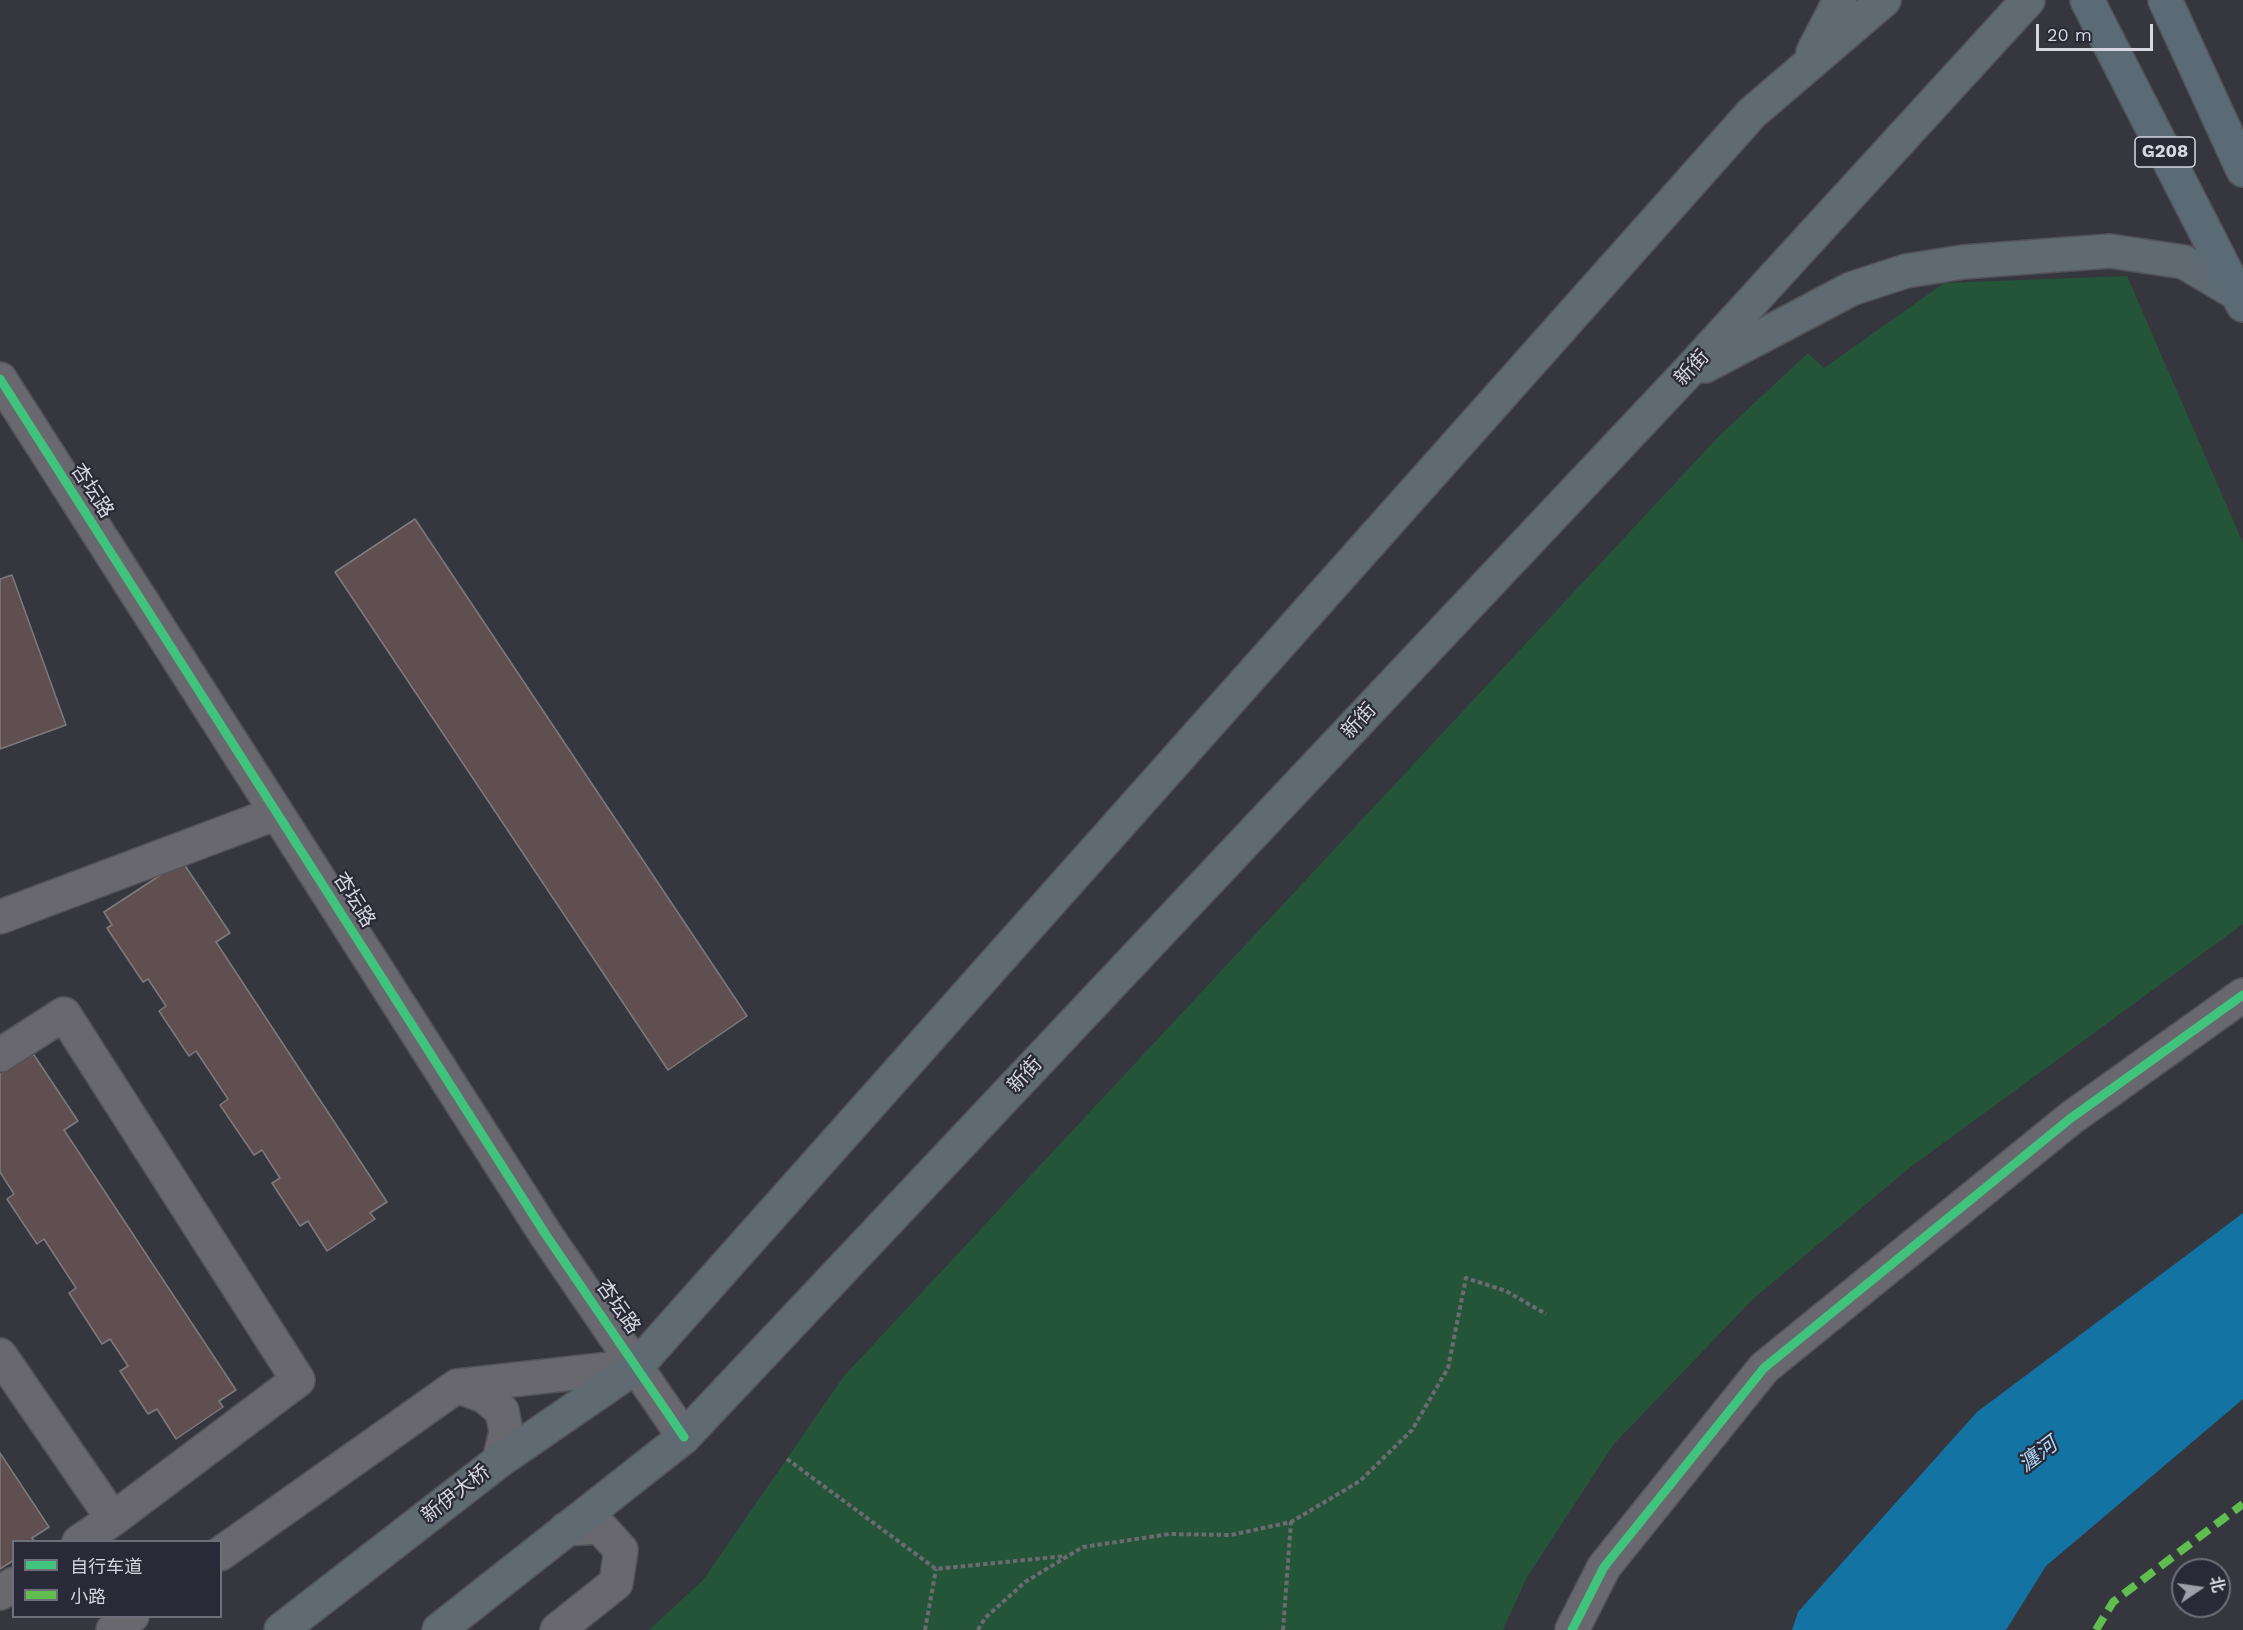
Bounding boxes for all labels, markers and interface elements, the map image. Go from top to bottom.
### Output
scale bar [2039,12,2156,50]
text: 20 m [2047,24,2092,45]
road number: G208 [2135,137,2195,167]
street label: 新街 [1670,345,1714,391]
street label: 杏坛路 [66,459,118,523]
street label: 新街 [1337,698,1381,744]
street label: 杏坛路 [328,868,380,932]
street label: 新街 [1003,1052,1047,1098]
street label: 杏坛路 [591,1276,645,1338]
water label: 瀍河 [2014,1432,2062,1478]
street label: 新伊大桥 [417,1460,495,1528]
legend [12,1540,222,1618]
text: 自行车道 [70,1556,142,1577]
north arrow [2171,1558,2231,1618]
text: 北 [2206,1574,2228,1594]
text: 小路 [70,1586,106,1607]

